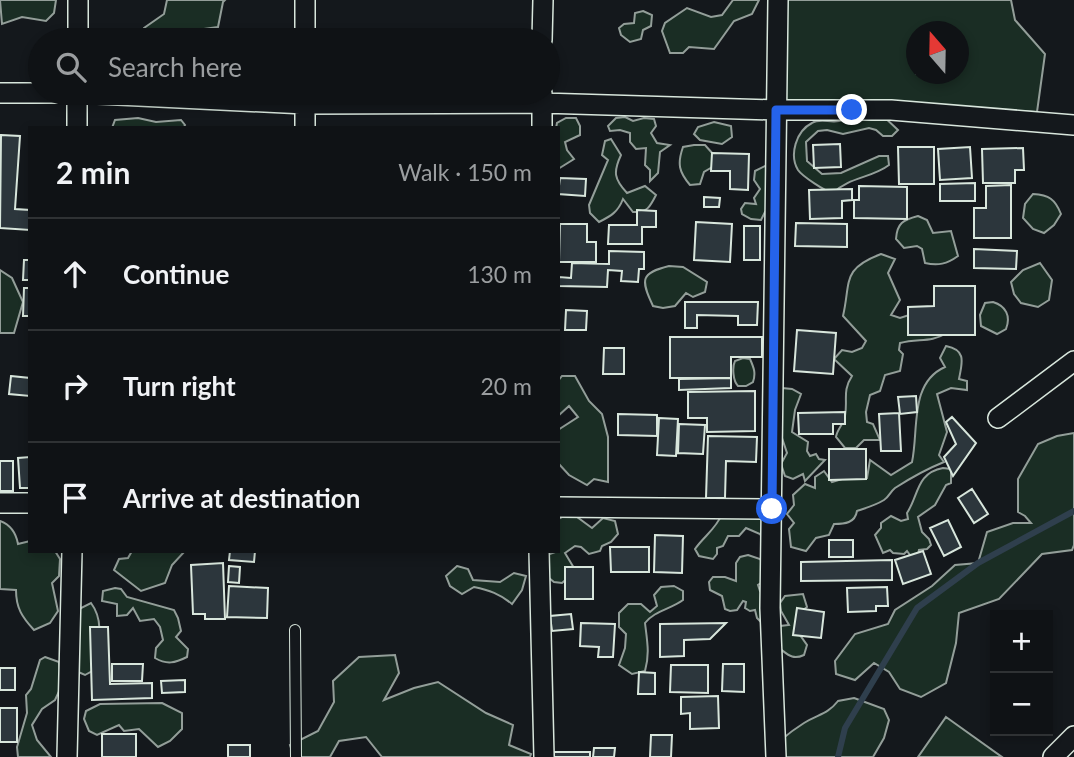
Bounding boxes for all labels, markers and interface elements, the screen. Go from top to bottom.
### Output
north arrow [906,21,969,84]
search box [28,28,560,105]
icon: search [52,48,90,86]
text: Search here [108,51,242,83]
route end [836,94,867,125]
text: 2 min [56,154,130,190]
text: Walk · 150 m [398,158,532,186]
icon: ahead [56,255,94,293]
text: Continue [123,258,229,290]
text: 130 m [467,260,532,288]
icon: right [56,367,94,405]
text: Turn right [123,370,236,402]
text: 20 m [481,372,532,400]
icon: arrive [56,479,94,517]
text: Arrive at destination [123,482,360,514]
route start [756,493,787,524]
map controls [990,610,1053,736]
button: + [990,610,1053,673]
button: − [990,673,1053,736]

